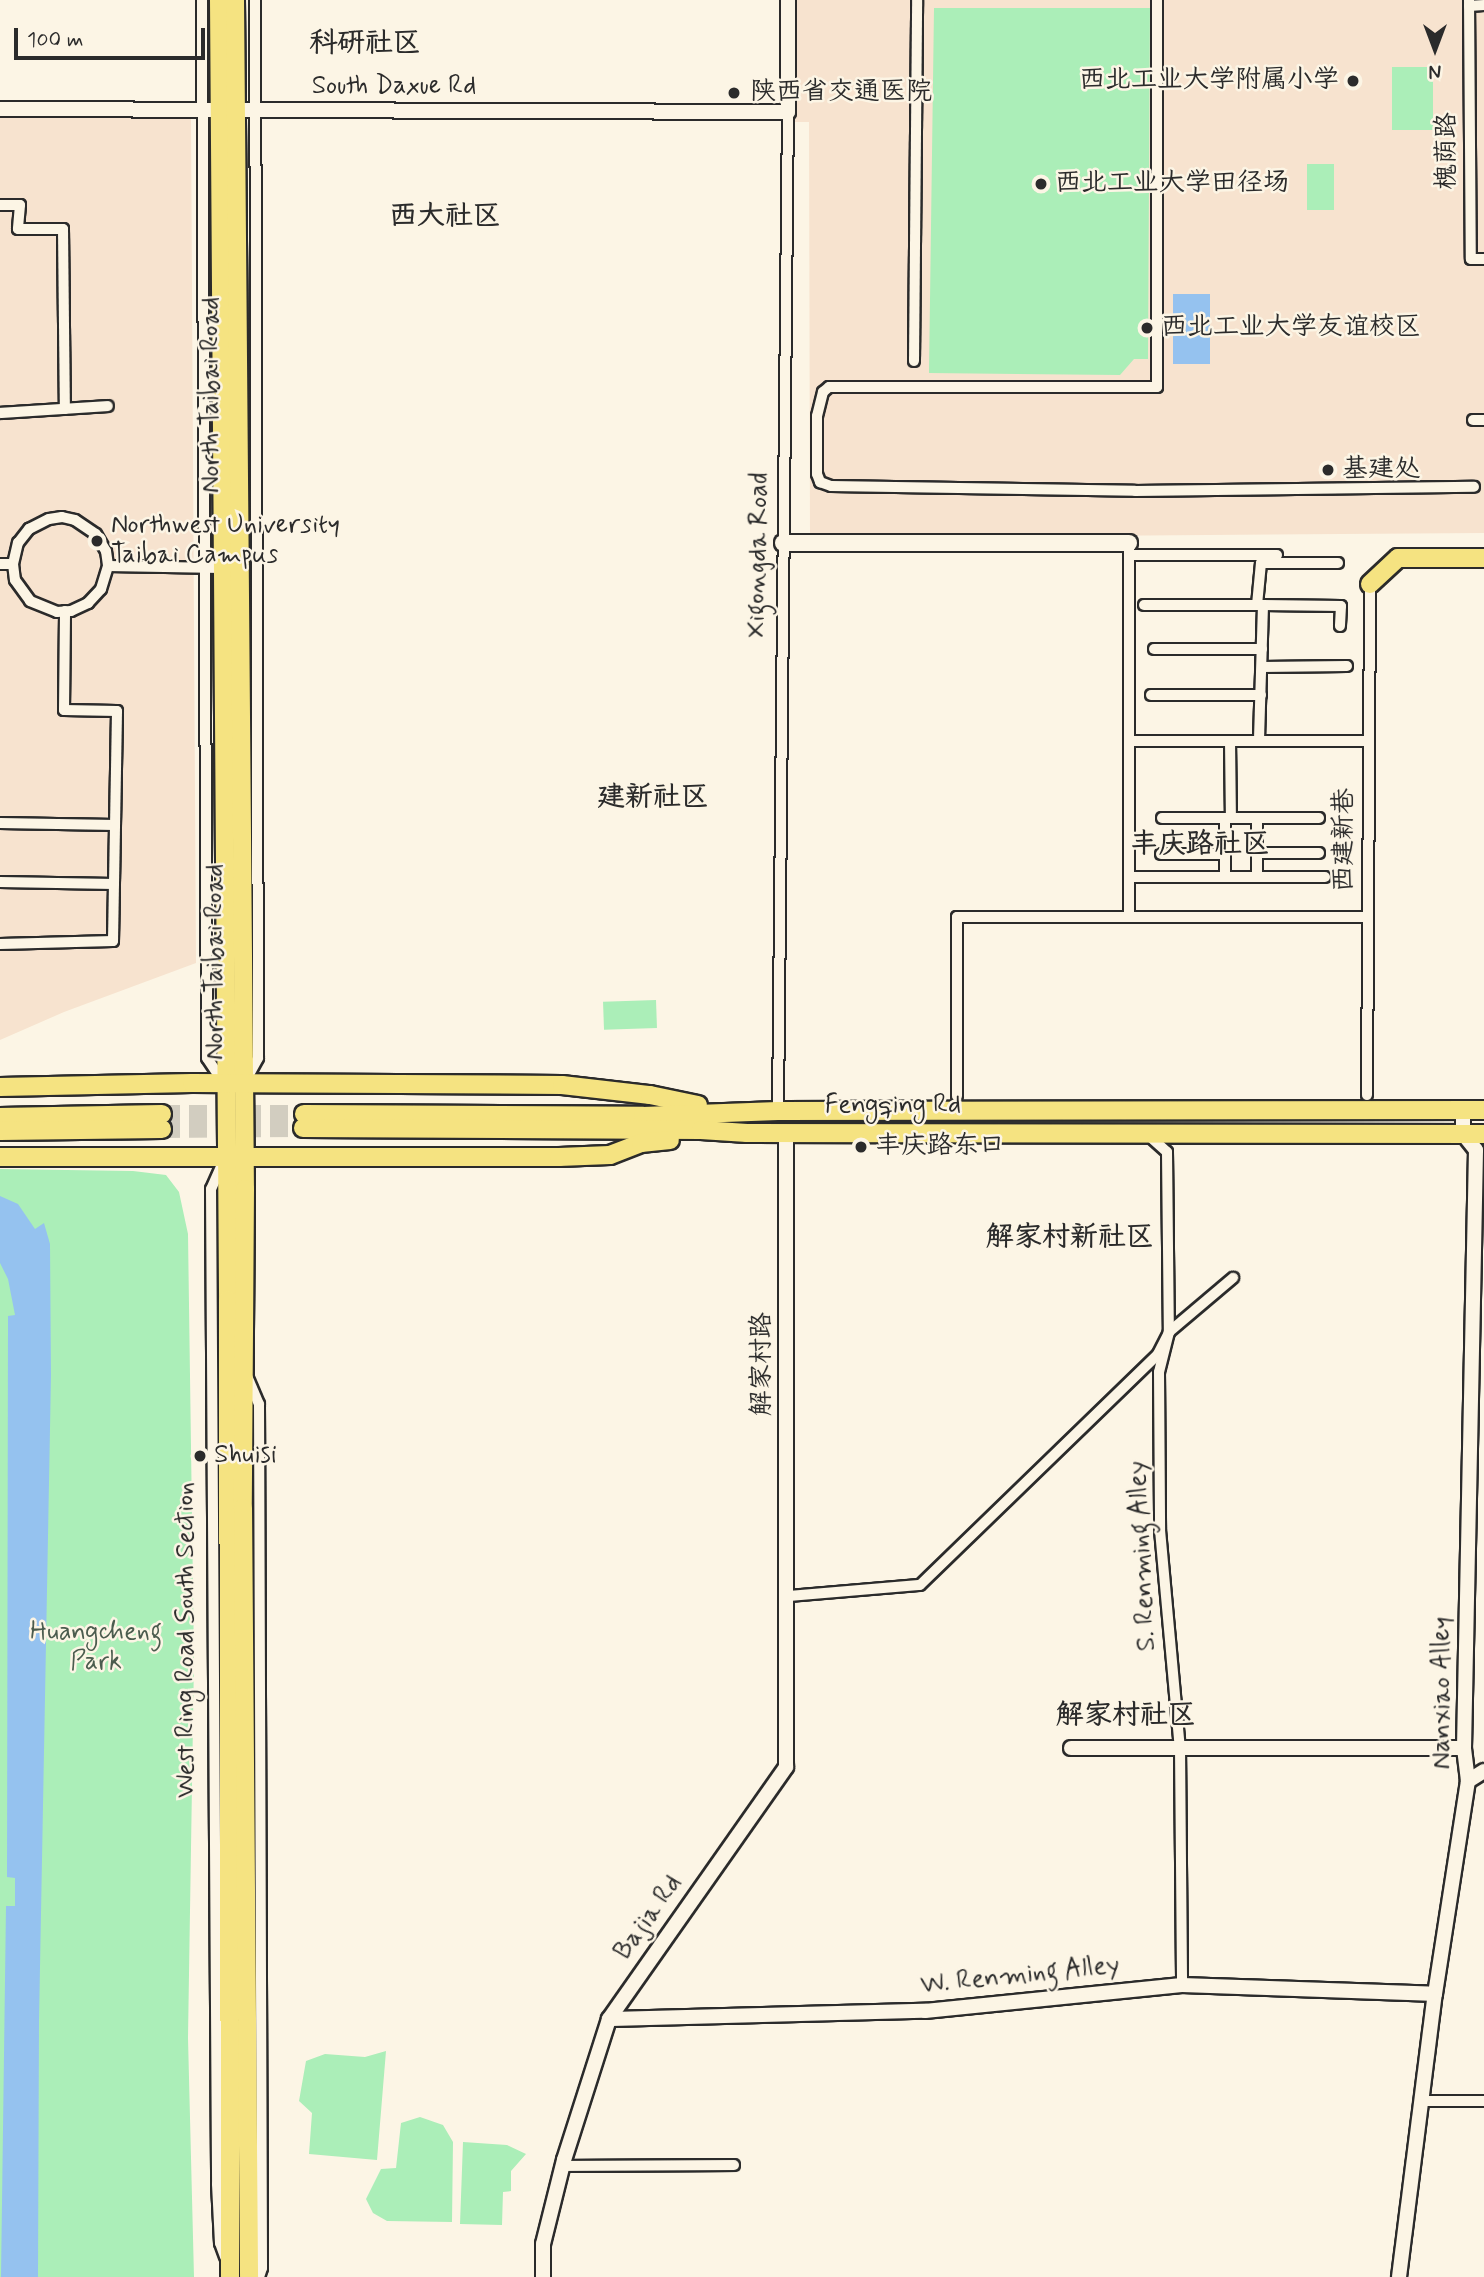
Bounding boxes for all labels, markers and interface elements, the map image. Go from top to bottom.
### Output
scale bar [18,14,208,58]
north arrow [1400,14,1470,84]
text: 100 m [27,26,83,54]
district label: 科研社区 [309,27,421,61]
text: N [1429,58,1441,83]
place label: 西北工业大学附属小学 [1079,65,1339,97]
street label: South Daxue Rd [312,71,476,103]
marker: 西北工业大学附属小学 [1345,73,1361,89]
place label: 陕西省交通医院 [750,77,932,109]
marker: 陕西省交通医院 [724,83,744,103]
street label: 槐荫路 [1432,112,1464,190]
place label: 西北工业大学田径场 [1055,168,1289,200]
marker: 西北工业大学田径场 [1033,176,1049,192]
district label: 西大社区 [389,200,501,234]
street label: North Taibai Road [196,298,228,492]
place label: 西北工业大学友谊校区 [1161,312,1421,344]
marker: 西北工业大学友谊校区 [1139,320,1155,336]
place label: 基建处 [1342,454,1420,486]
marker: 基建处 [1320,462,1336,478]
street label: Xigongda Road [742,473,776,637]
place label: Northwest University Taibai Campus [111,510,340,572]
marker: Northwest University Taibai Campus [89,533,105,549]
district label: 建新社区 [597,781,709,815]
street label: 西建新巷 [1329,788,1361,892]
district label: 丰庆路社区 [1130,828,1270,862]
street label: North Taibai Road [200,865,232,1059]
street label: Fengqing Rd [825,1090,961,1122]
place label: 丰庆路东口 [875,1131,1005,1163]
marker: 丰庆路东口 [853,1139,869,1155]
district label: 解家村新社区 [986,1221,1154,1255]
street label: 解家村路 [747,1312,779,1416]
place label: Shuisi [214,1440,277,1472]
marker: Shuisi [192,1448,208,1464]
street label: S. Renming Alley [1122,1460,1164,1652]
street label: West Ring Road South Section [171,1483,203,1797]
street label: Nanxiao Alley [1427,1616,1459,1770]
park label: Huangcheng Park [30,1617,162,1678]
district label: 解家村社区 [1056,1699,1196,1733]
street label: Bajia Rd [608,1869,690,1967]
street label: W. Renming Alley [919,1950,1121,2002]

